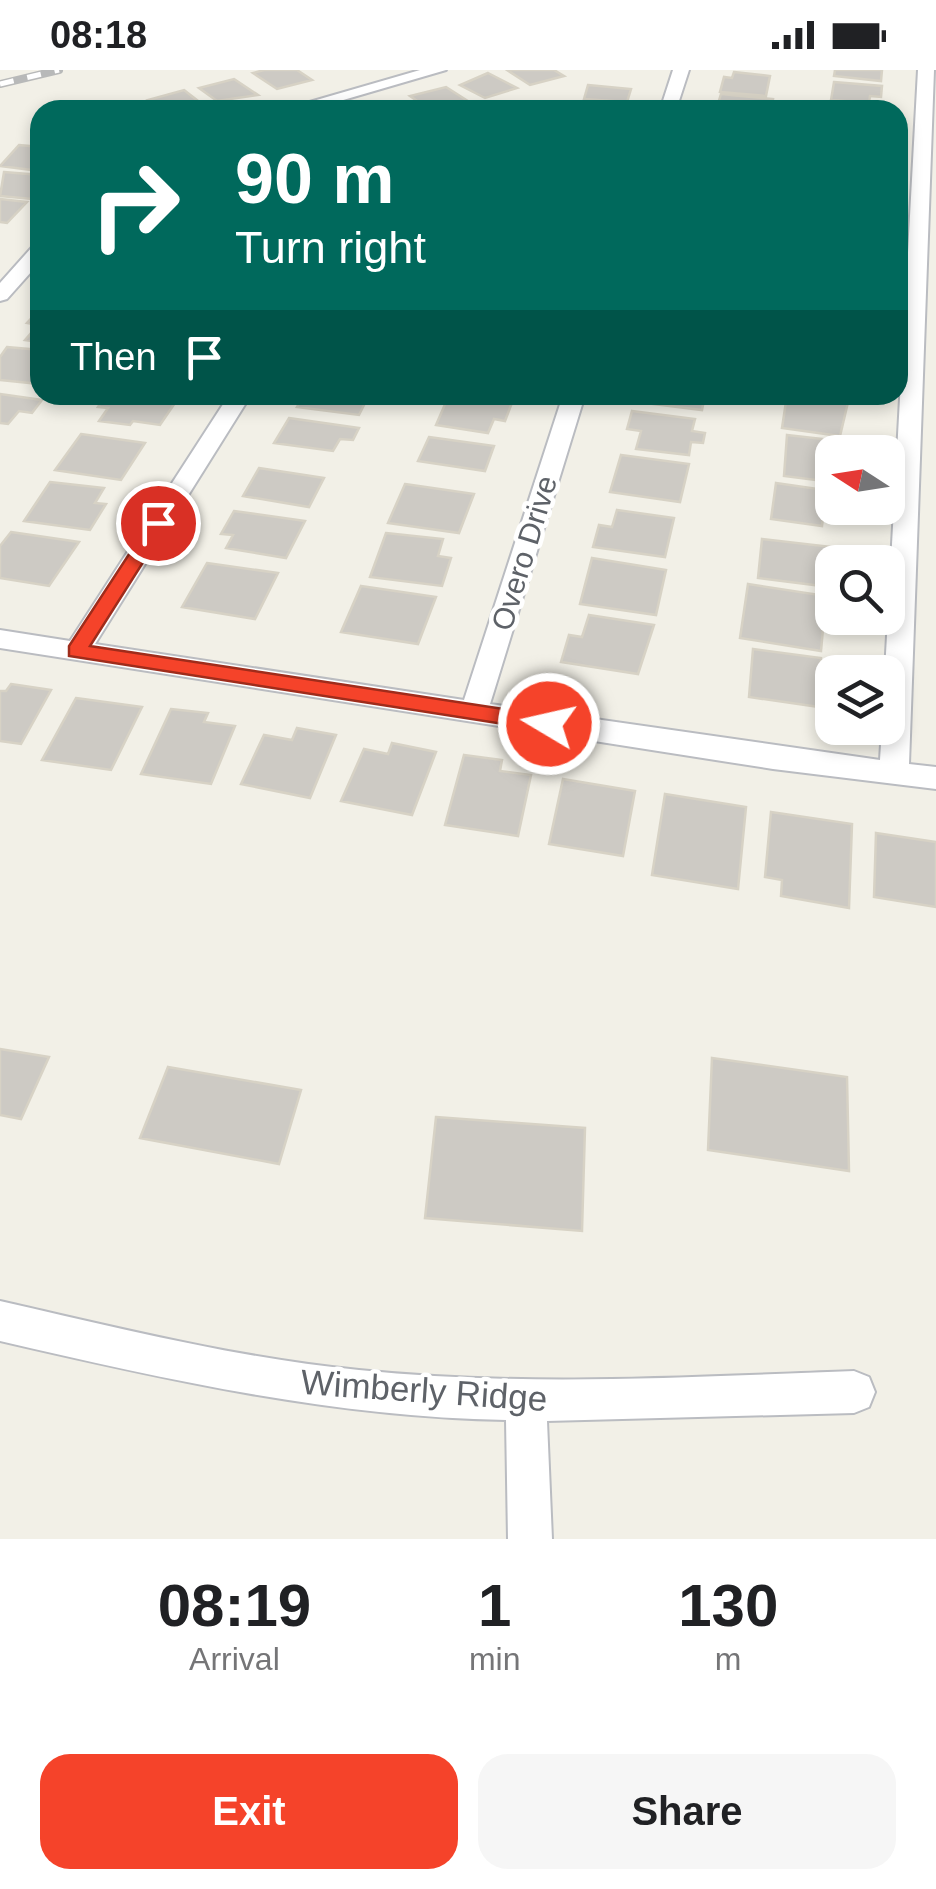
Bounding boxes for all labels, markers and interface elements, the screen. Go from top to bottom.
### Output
text: 08:18 [50,14,147,56]
icon: right [70,140,200,270]
text: 90 m [235,140,395,218]
text: Turn right [235,222,426,273]
icon: arrive [177,330,232,385]
text: Then [70,336,157,378]
north arrow [815,435,905,525]
map controls [815,435,905,745]
street label: Overo Drive [485,472,563,634]
pin [116,481,201,566]
icon: arrive [131,496,186,551]
button: search [815,545,905,635]
button: layers [815,655,905,745]
position arrow [497,672,601,776]
street label: Wimberly Ridge [299,1362,549,1418]
text: 08:19 [158,1572,311,1639]
text: 1 [478,1572,511,1639]
text: 130 [678,1572,778,1639]
text: Arrival [189,1641,280,1677]
text: min [469,1641,520,1677]
text: m [715,1641,742,1677]
button: Exit [40,1754,458,1869]
button: Share [478,1754,896,1869]

